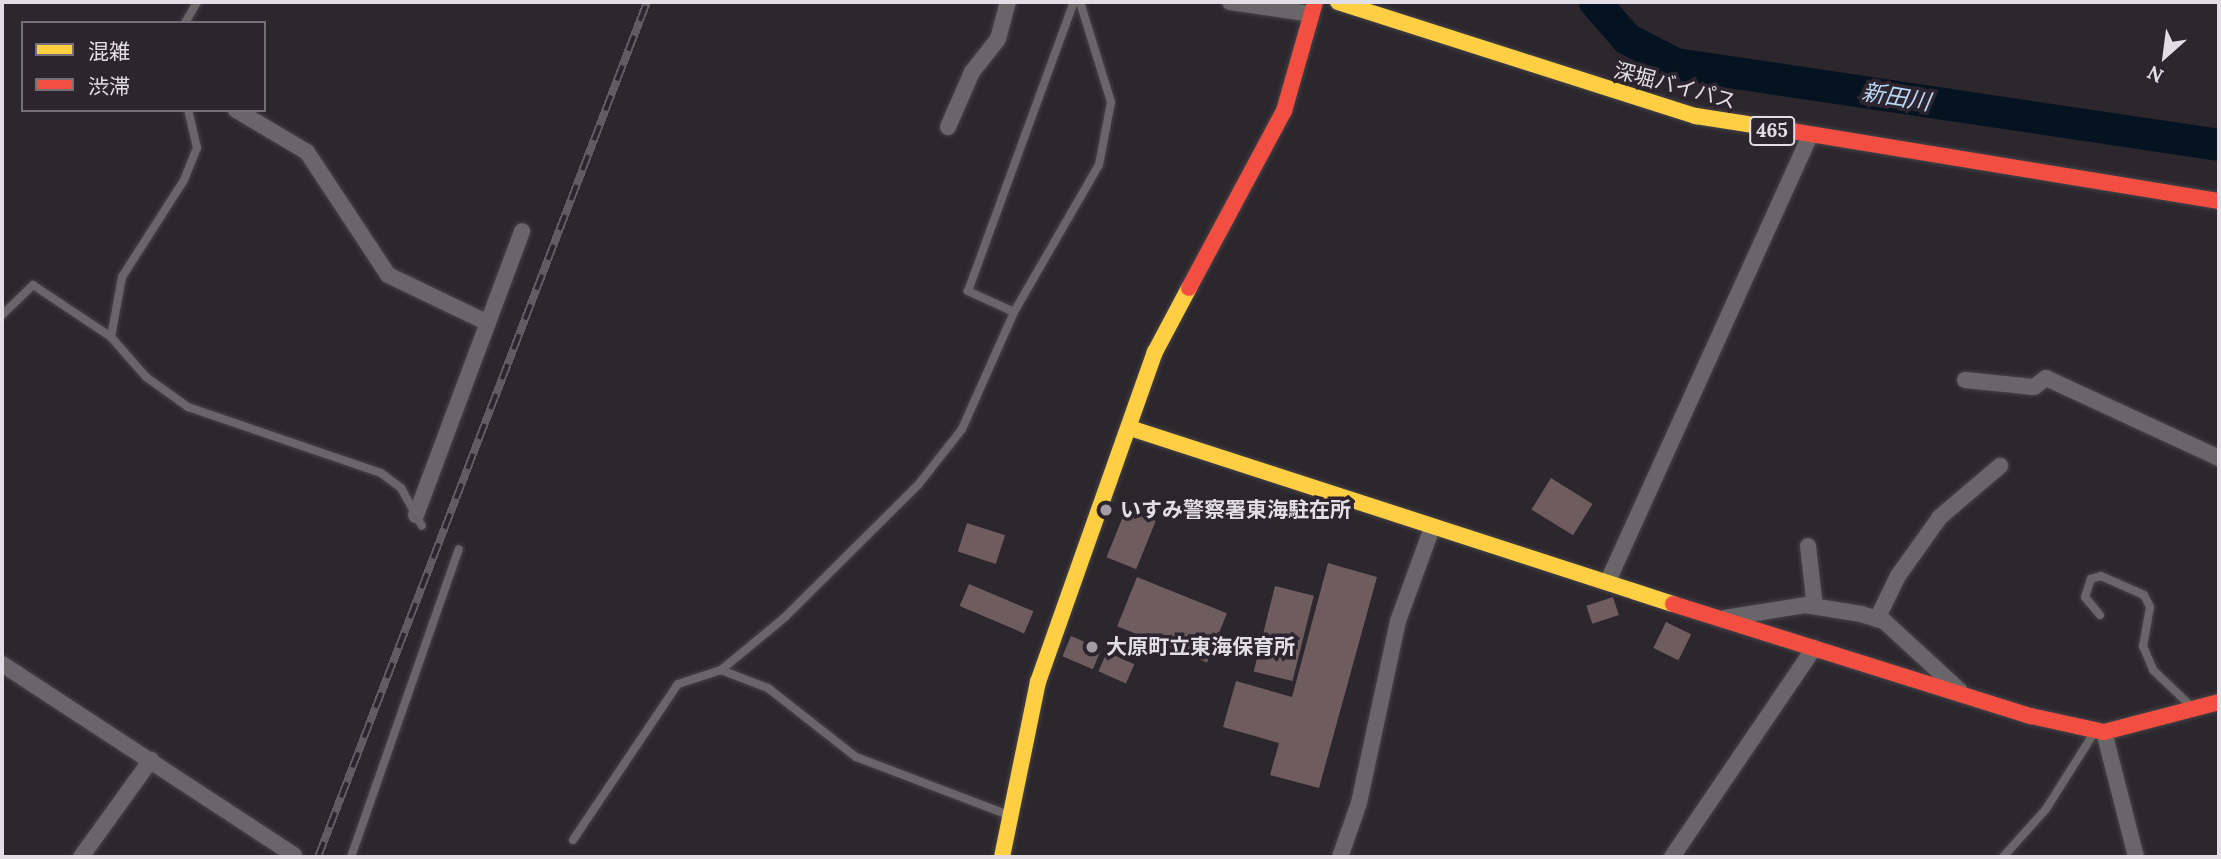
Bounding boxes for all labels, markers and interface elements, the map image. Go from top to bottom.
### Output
legend [21,21,266,112]
north arrow [2130,21,2200,91]
text: 混雑 [88,38,130,65]
street label: 深堀バイパス [1611,58,1739,114]
text: N [2143,60,2167,89]
text: 渋滞 [88,73,130,100]
water label: 新田川 [1860,78,1932,116]
road number: 465 [1748,116,1796,146]
place label: いすみ警察署東海駐在所 [1120,497,1351,523]
marker: いすみ警察署東海駐在所 [1098,502,1114,518]
place label: 大原町立東海保育所 [1106,634,1295,660]
marker: 大原町立東海保育所 [1084,639,1100,655]

